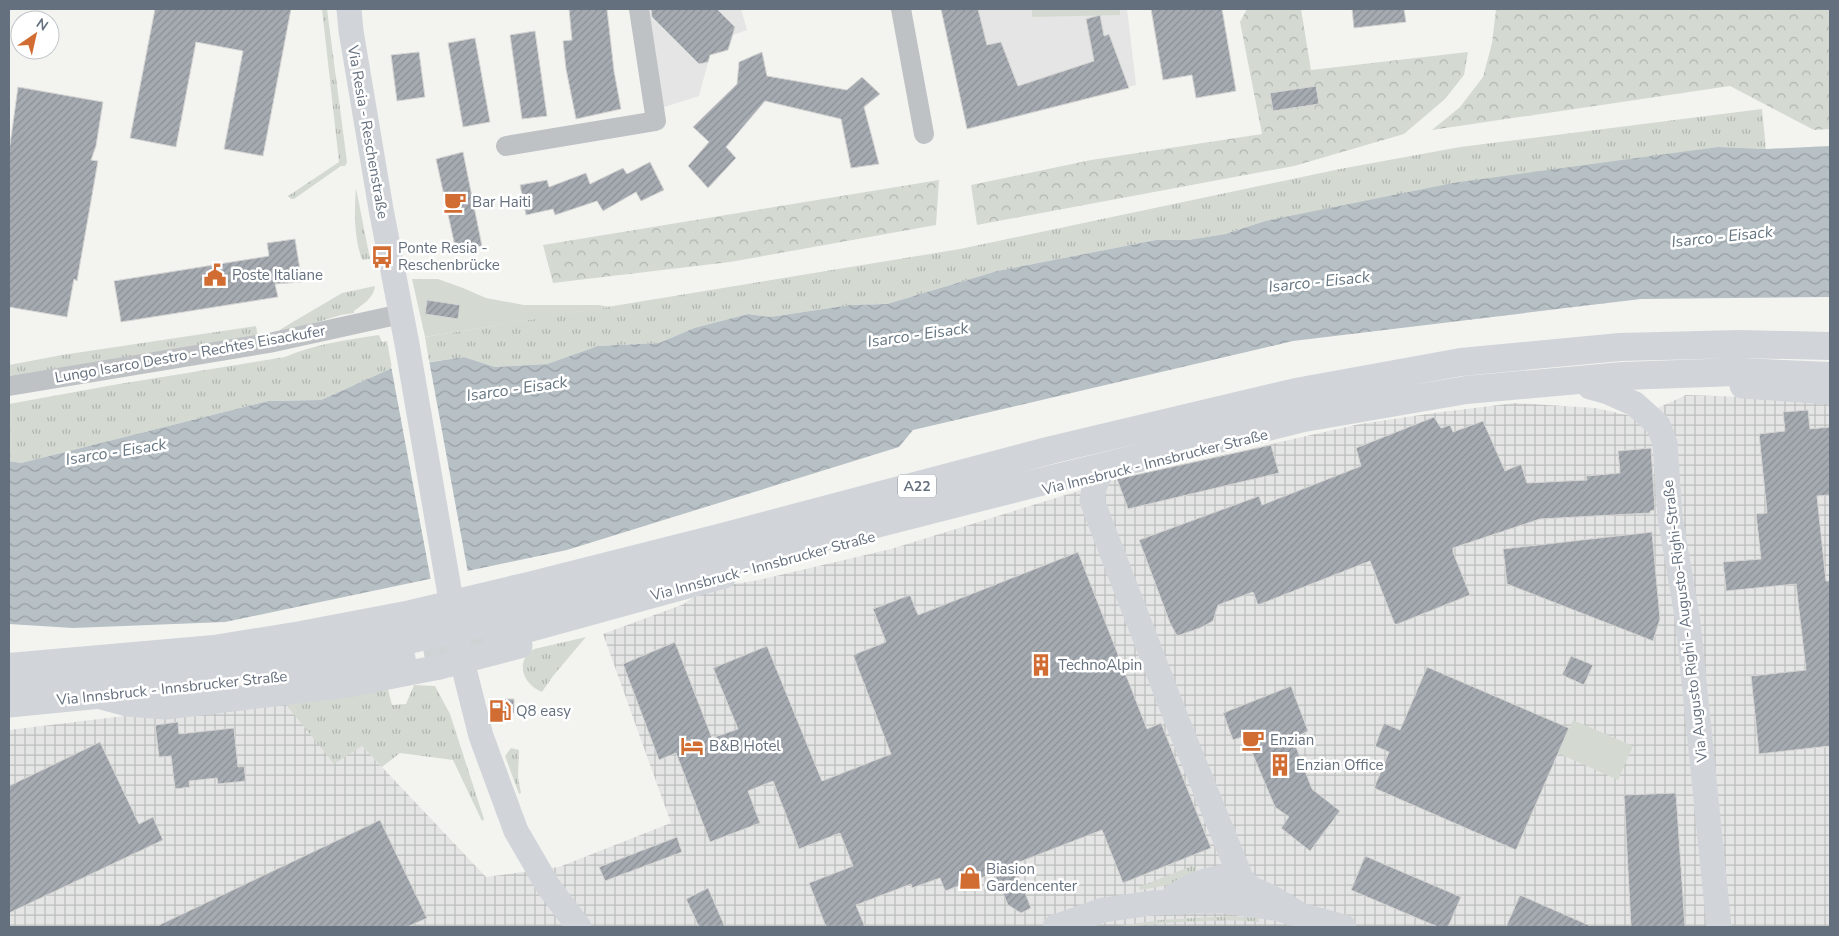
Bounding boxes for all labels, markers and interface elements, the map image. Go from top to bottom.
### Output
north arrow [10,10,60,60]
text: N [32,14,52,35]
street label: Via Resia - Reschenstraße [343,43,393,220]
cafe icon: Bar Haiti [442,189,468,215]
place label: Bar Haiti [472,192,531,212]
water label: Isarco - Eisack [1670,221,1775,253]
place label: Ponte Resia - Reschenbrücke [398,238,500,275]
bus stop icon: Ponte Resia - Reschenbrücke [369,244,395,270]
public building icon: Poste Italiane [202,262,228,288]
place label: Poste Italiane [232,265,323,285]
water label: Isarco - Eisack [1267,266,1372,298]
water label: Isarco - Eisack [866,317,971,353]
street label: Lungo Isarco Destro - Rechtes Eisackufer [53,320,327,388]
water label: Isarco - Eisack [465,371,570,407]
street label: Via Innsbruck - Innsbrucker Straße [1039,424,1270,500]
water label: Isarco - Eisack [64,433,169,471]
road number: A22 [898,474,936,498]
street label: Via Augusto Righi - Augusto-Righi-Straße [1658,479,1712,764]
street label: Via Innsbruck - Innsbrucker Straße [648,526,878,606]
building icon: TechnoAlpin [1028,652,1054,678]
place label: TechnoAlpin [1058,655,1142,675]
street label: Via Innsbruck - Innsbrucker Straße [55,666,288,710]
fuel station icon: Q8 easy [487,698,513,724]
place label: Q8 easy [516,701,571,721]
cafe icon: Enzian [1240,727,1266,753]
place label: Enzian [1270,730,1314,750]
hotel icon: B&B Hotel [679,733,705,759]
place label: B&B Hotel [709,736,781,756]
building icon: Enzian Office [1267,752,1293,778]
place label: Enzian Office [1296,755,1383,775]
place label: Biasion Gardencenter [986,859,1078,896]
shop icon: Biasion Gardencenter [957,865,983,891]

